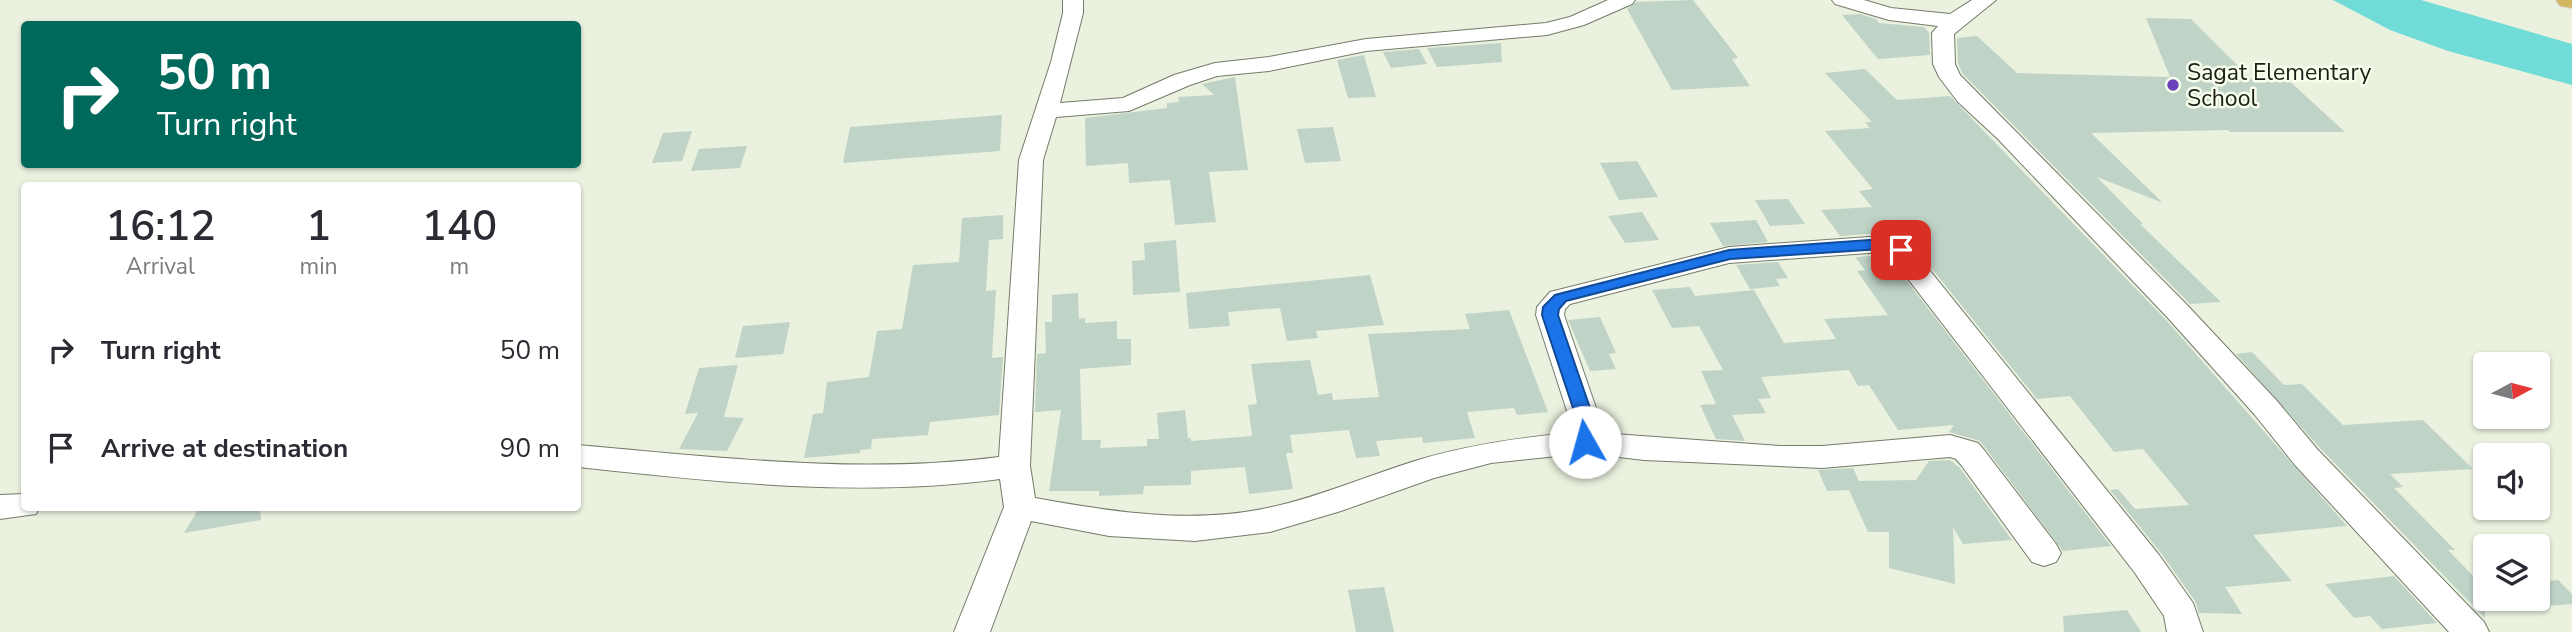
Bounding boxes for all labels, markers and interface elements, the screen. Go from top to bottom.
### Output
text: 50 m [157,39,272,106]
icon: right [42,49,133,140]
place label: Sagat Elementary School [2187,57,2371,114]
marker: Sagat Elementary School [2165,77,2181,93]
text: Turn right [157,103,297,146]
text: 16:12 [105,198,216,255]
text: 1 [306,198,331,255]
text: 140 [421,198,497,255]
pin [1871,220,1931,280]
icon: arrive [1882,231,1920,269]
text: Arrival [126,251,195,282]
text: min [300,251,338,282]
text: m [449,251,469,282]
icon: right [42,331,80,369]
text: Turn right [101,333,220,368]
text: 50 m [500,333,560,368]
north arrow [2473,352,2550,429]
map controls [2473,352,2550,611]
position arrow [1548,405,1622,479]
icon: arrive [42,429,80,467]
text: Arrive at destination [101,431,348,466]
text: 90 m [500,431,560,466]
button: sound [2473,443,2550,520]
button: layers [2473,534,2550,611]

